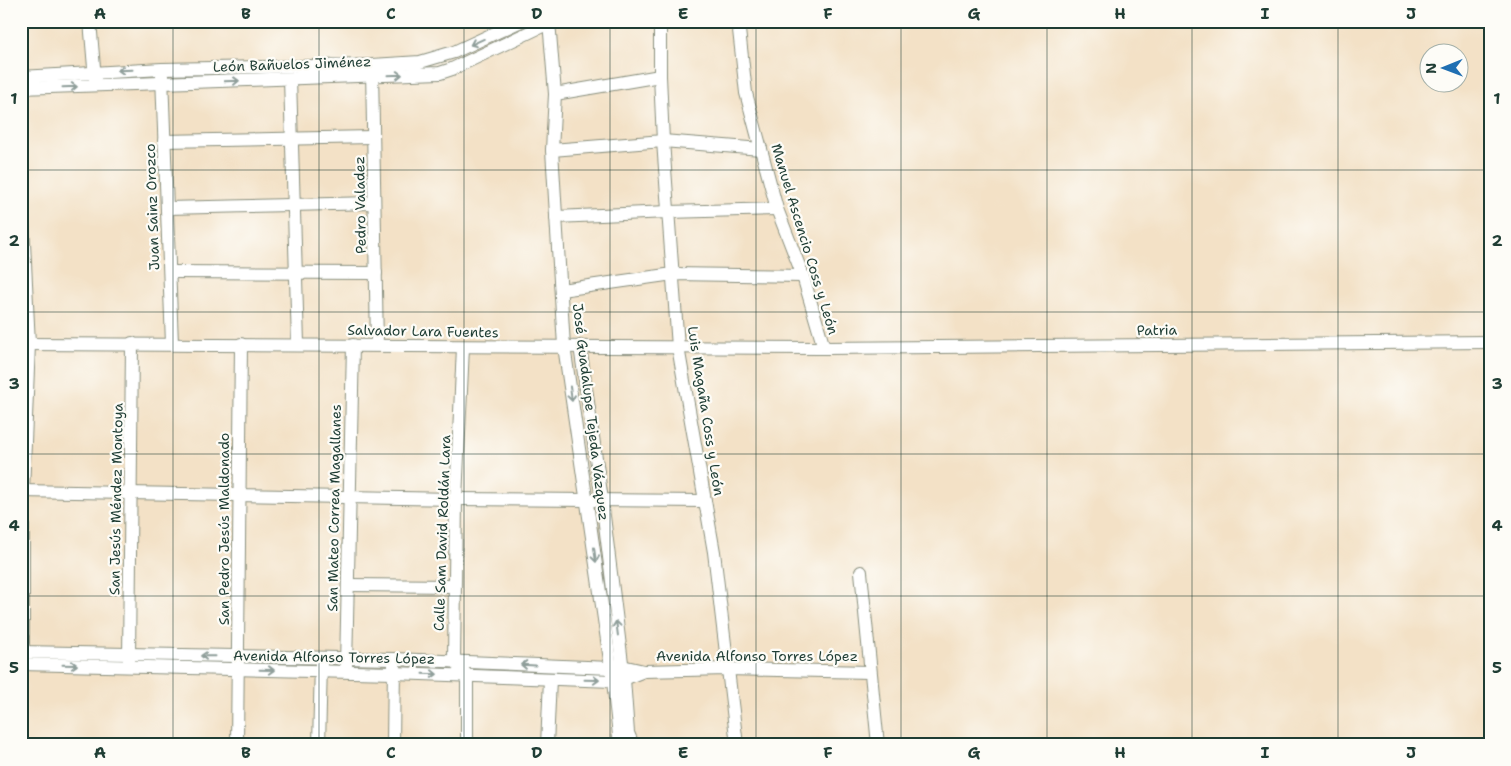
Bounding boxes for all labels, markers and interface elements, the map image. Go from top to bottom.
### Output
text: A [94,3,106,24]
text: B [241,3,251,24]
text: C [386,3,396,24]
text: D [531,3,543,24]
text: E [678,3,688,24]
text: F [823,3,833,24]
text: G [968,3,981,24]
text: H [1114,3,1126,24]
text: I [1261,3,1270,24]
text: J [1406,3,1416,24]
one-way arrow [470,38,485,48]
north arrow [1418,42,1468,92]
street label: León Bañuelos Jiménez [212,52,372,76]
text: N [1422,63,1440,74]
one-way arrow [118,66,134,75]
one-way arrow [387,71,403,80]
one-way arrow [224,77,240,86]
one-way arrow [62,82,78,92]
text: 1 [10,88,18,109]
text: 1 [1493,88,1501,109]
street label: Manuel Ascencio Coss y León [767,141,843,337]
street label: Juan Sainz Orozco [141,143,163,271]
street label: Pedro Valadez [350,156,370,254]
text: 2 [8,230,20,251]
text: 2 [1491,230,1503,251]
street label: José Guadalupe Tejeda Vázquez [569,302,613,522]
street label: Salvador Lara Fuentes [347,321,499,341]
street label: Patria [1137,321,1178,339]
street label: Luis Magaña Coss y León [684,325,728,498]
text: 3 [8,373,20,394]
text: 3 [1491,373,1503,394]
one-way arrow [567,386,577,402]
street label: San Jesús Méndez Montoya [105,402,127,595]
street label: San Mateo Correa Magallanes [323,404,345,612]
street label: San Pedro Jesús Maldonado [215,433,233,625]
street label: Calle Sam David Roldán Lara [430,434,454,631]
text: 4 [8,515,20,536]
text: 4 [1491,515,1503,536]
one-way arrow [590,547,600,563]
one-way arrow [612,620,622,636]
street label: Avenida Alfonso Torres López [233,646,435,668]
street label: Avenida Alfonso Torres López [656,647,858,665]
one-way arrow [200,651,216,661]
text: 5 [9,657,19,678]
text: 5 [1492,657,1502,678]
one-way arrow [520,660,536,669]
one-way arrow [62,661,78,670]
one-way arrow [259,665,275,675]
one-way arrow [422,669,438,679]
one-way arrow [584,676,600,685]
text: A [94,742,106,763]
text: B [241,742,251,763]
text: C [386,742,396,763]
text: D [531,742,543,763]
text: E [678,742,688,763]
text: F [823,742,833,763]
text: G [968,742,981,763]
text: H [1114,742,1126,763]
text: I [1261,742,1270,763]
text: J [1406,742,1416,763]

